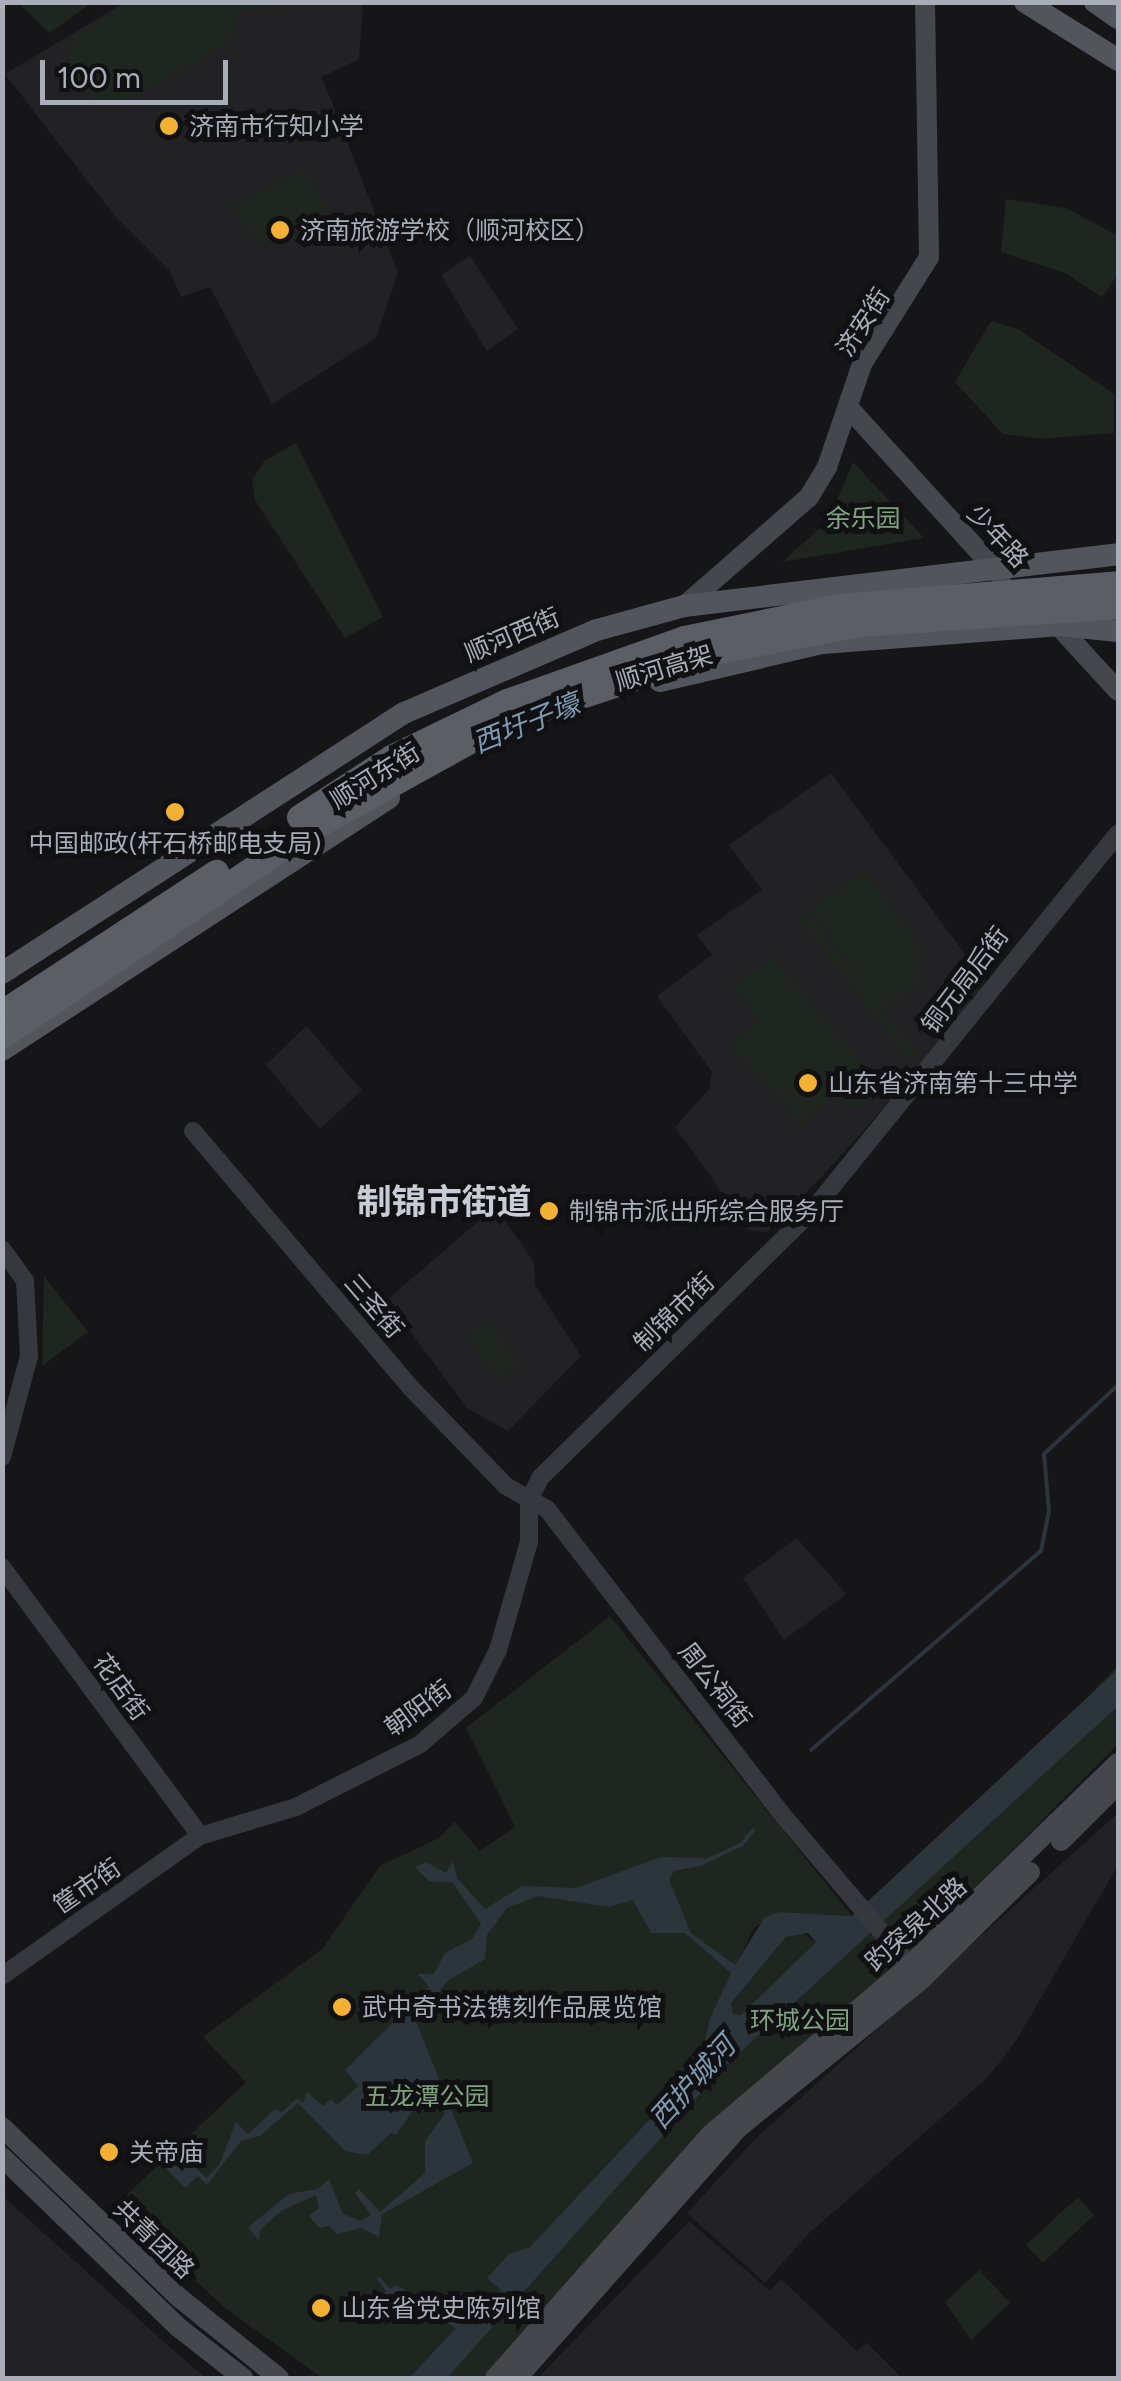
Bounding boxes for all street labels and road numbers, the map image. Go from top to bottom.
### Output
street label: 济安街 [830,282,896,362]
street label: 少年路 [961,498,1035,574]
street label: 顺河西街 [460,602,564,668]
street label: 顺河高架 [612,639,716,697]
street label: 顺河东街 [325,737,425,815]
street label: 铜元局后街 [915,921,1015,1039]
street label: 制锦市街 [628,1266,720,1358]
street label: 三圣街 [338,1268,410,1344]
street label: 周公祠街 [672,1636,758,1734]
street label: 花店街 [87,1648,155,1726]
street label: 朝阳街 [379,1674,457,1742]
street label: 筐市街 [48,1852,126,1920]
street label: 趵突泉北路 [860,1871,972,1977]
street label: 共青团路 [108,2193,200,2285]

